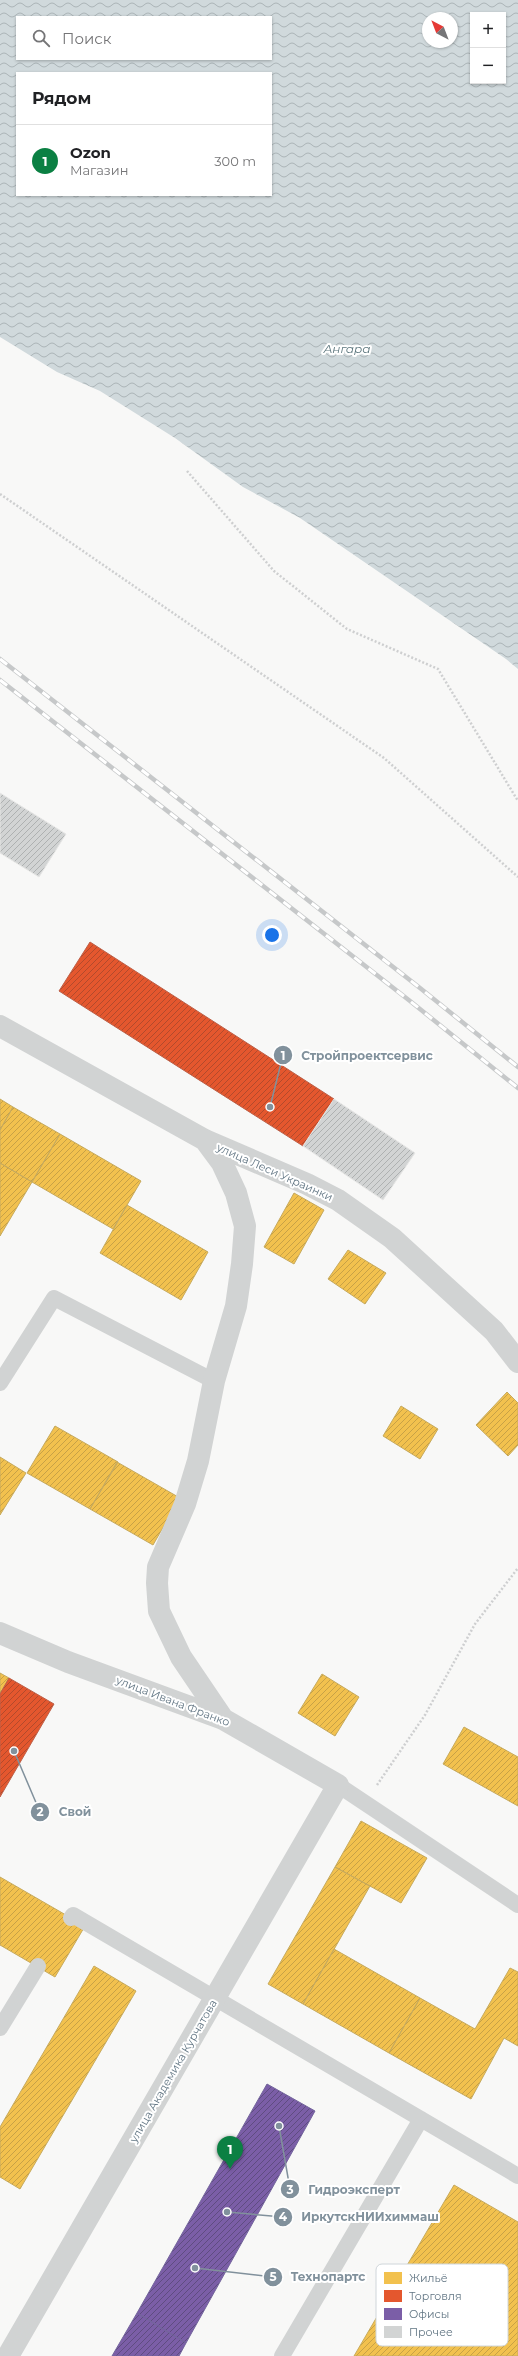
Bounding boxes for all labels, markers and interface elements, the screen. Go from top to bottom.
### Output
north arrow [422,12,458,48]
map controls [470,12,506,84]
button: + [470,12,506,48]
search box [16,16,272,60]
icon: search [30,27,52,49]
text: Поиск [62,29,111,48]
button: − [470,48,506,84]
text: Рядом [32,88,91,108]
text: Ozon [70,143,111,162]
text: 1 [42,153,48,169]
text: 300 m [214,153,256,169]
text: Магазин [70,162,129,178]
water label: Ангара [322,341,371,356]
your location [262,925,282,945]
callout: Стройпроектсервис [273,1043,441,1067]
text: 1 [281,1048,285,1063]
text: Стройпроектсервис [301,1048,433,1063]
street label: улица Леси Украинки [214,1140,335,1204]
street label: улица Ивана Франко [113,1672,232,1729]
callout: Свой [30,1800,99,1824]
text: 2 [36,1804,44,1819]
text: Свой [59,1804,91,1819]
street label: улица Академика Курчатова [126,1997,220,2146]
pin: 1 [217,2136,243,2169]
callout: Гидроэксперт [280,2177,408,2201]
text: 3 [285,2182,294,2197]
text: Гидроэксперт [308,2182,400,2197]
callout: ИркутскНИИхиммаш [273,2205,446,2229]
text: 4 [279,2209,288,2224]
text: ИркутскНИИхиммаш [301,2209,439,2224]
legend [376,2264,508,2346]
callout: Технопартс [263,2265,374,2289]
text: 5 [269,2269,277,2284]
text: Технопартс [291,2269,365,2284]
text: Жильё [409,2271,448,2285]
text: Торговля [409,2289,462,2303]
text: Офисы [409,2307,449,2321]
text: Прочее [409,2325,453,2339]

